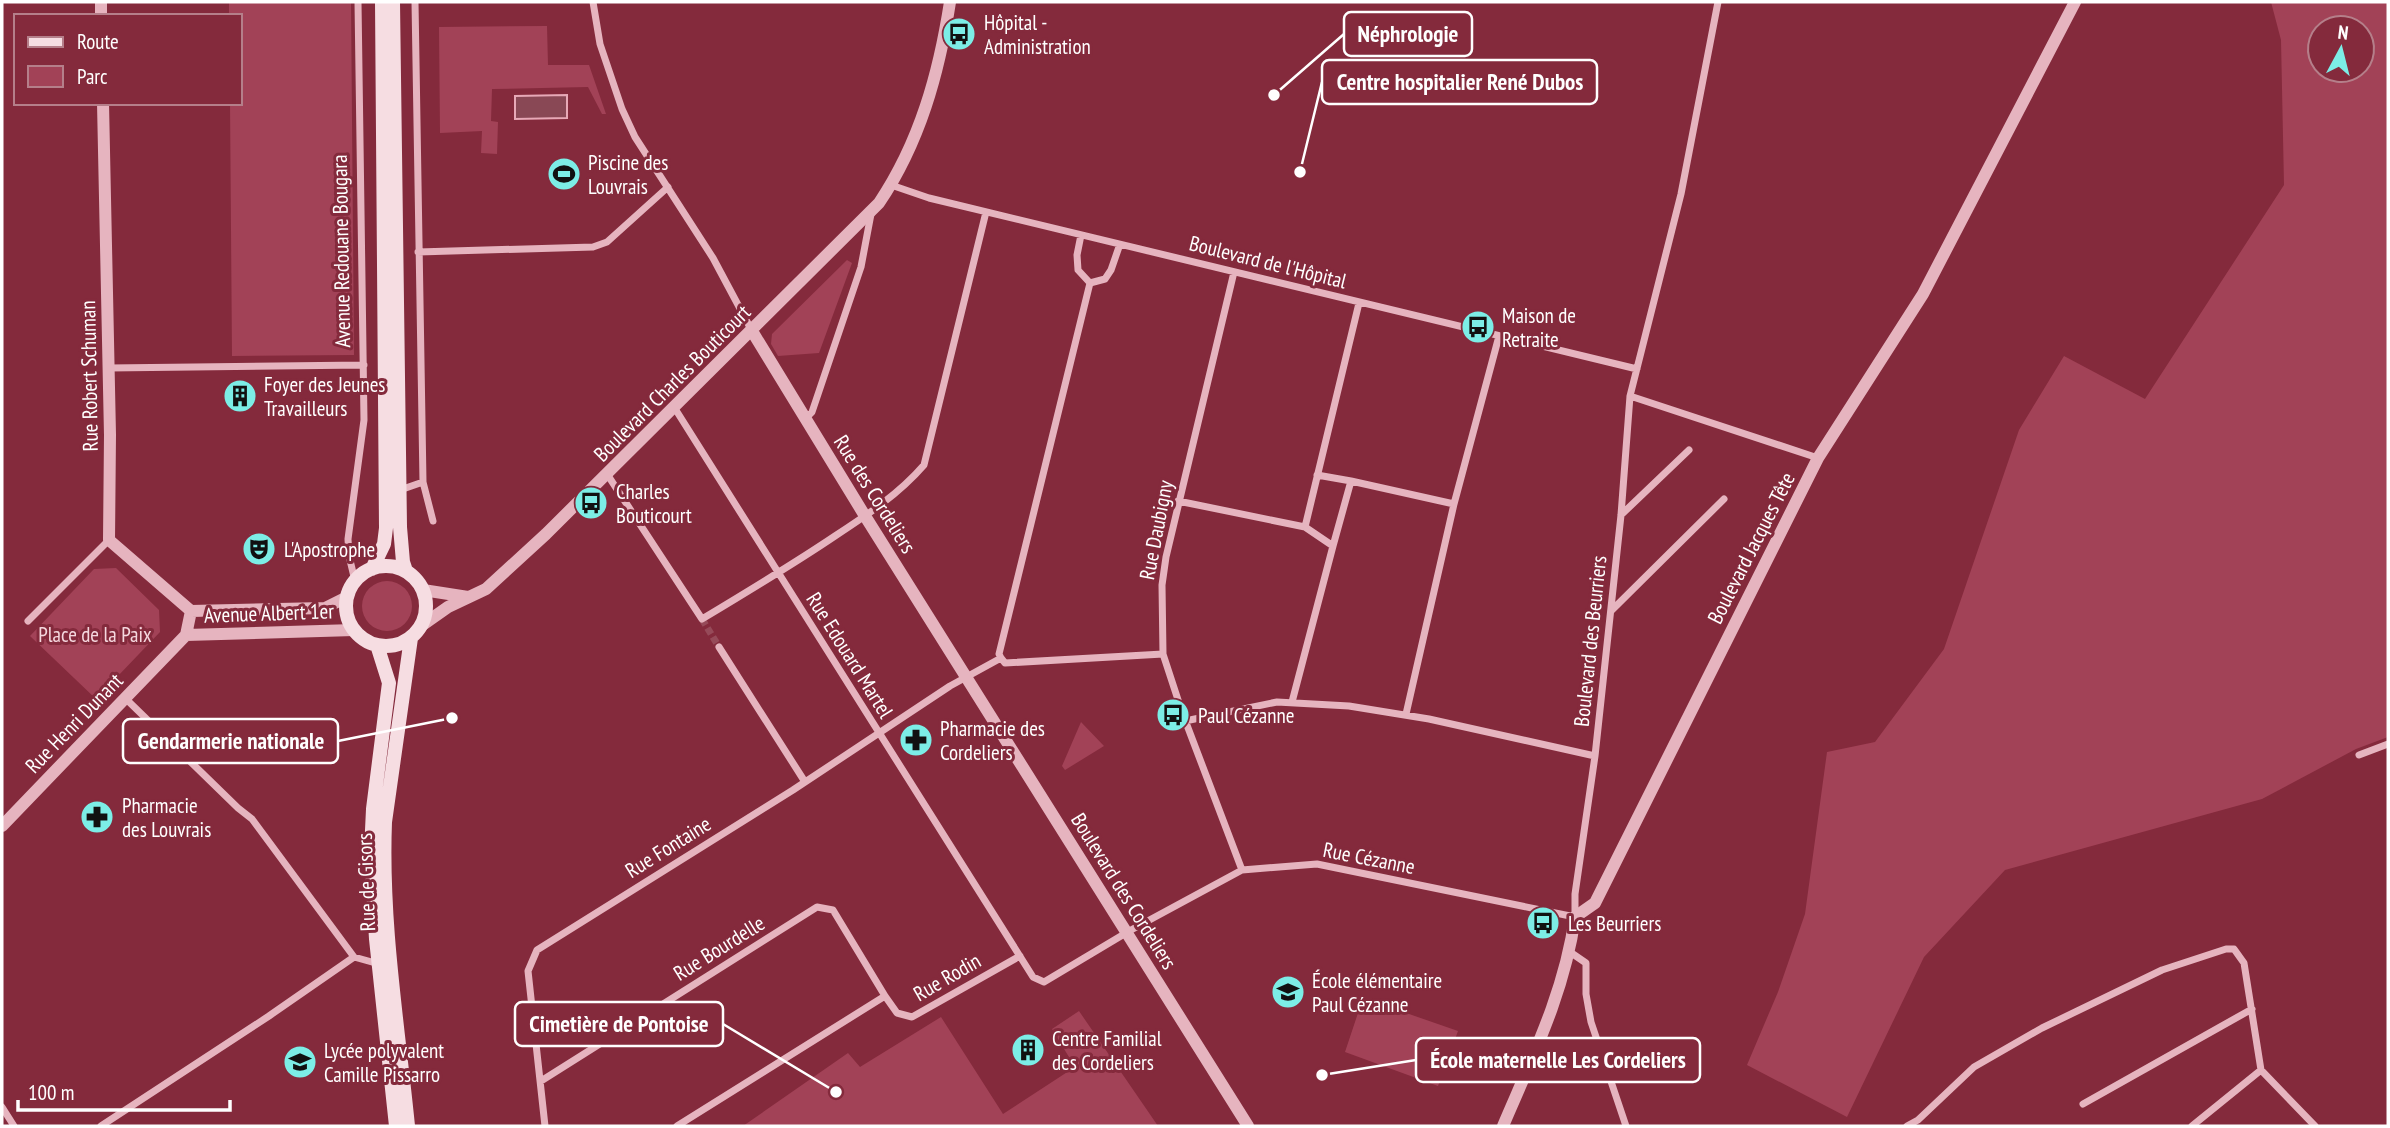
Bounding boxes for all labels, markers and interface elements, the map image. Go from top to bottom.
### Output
place label: Hôpital - Administration [984,9,1091,60]
callout: Néphrologie [1344,12,1472,56]
legend [14,14,242,105]
north arrow [2306,14,2376,84]
bus stop icon: Hôpital - Administration [940,15,978,53]
text: Néphrologie [1358,19,1459,48]
text: N [2337,20,2350,45]
text: Route [77,28,119,55]
callout: Centre hospitalier René Dubos [1322,60,1597,104]
text: Parc [77,63,108,90]
text: Centre hospitalier René Dubos [1337,67,1583,96]
place label: Piscine des Louvrais [588,149,668,200]
street label: Avenue Redouane Bougara [326,154,356,348]
sports icon: Piscine des Louvrais [545,155,583,193]
street label: Boulevard de l'Hôpital [1187,229,1350,295]
street label: Boulevard Charles Bouticourt [588,299,756,467]
street label: Rue Robert Schuman [74,300,104,452]
place label: Maison de Retraite [1502,302,1576,353]
bus stop icon: Maison de Retraite [1459,308,1497,346]
place label: Foyer des Jeunes Travailleurs [264,371,385,422]
building icon: Foyer des Jeunes Travailleurs [221,377,259,415]
street label: Rue des Cordeliers [828,430,922,558]
street label: Boulevard Jacques Tête [1701,468,1801,628]
place label: Charles Bouticourt [616,478,692,529]
street label: Rue Daubigny [1133,478,1179,582]
bus stop icon: Charles Bouticourt [572,484,610,522]
theatre icon: L'Apostrophe [240,530,278,568]
place label: L'Apostrophe [284,536,375,563]
street label: Boulevard des Beurriers [1568,554,1612,728]
street label: Rue Edouard Martel [801,587,900,723]
street label: Avenue Albert 1er [204,597,335,629]
park label: Place de la Paix [38,621,152,648]
street label: Rue Henri Dunant [19,667,129,779]
bus stop icon: Paul Cézanne [1154,696,1192,734]
place label: Paul Cézanne [1198,702,1294,729]
place label: Pharmacie des Cordeliers [940,715,1045,766]
callout: Gendarmerie nationale [123,719,338,763]
pharmacy icon: Pharmacie des Cordeliers [897,721,935,759]
text: Gendarmerie nationale [138,726,325,755]
place label: Pharmacie des Louvrais [122,792,211,843]
pharmacy icon: Pharmacie des Louvrais [78,798,116,836]
street label: Boulevard des Cordeliers [1065,808,1183,974]
street label: Rue Fontaine [620,810,716,884]
street label: Rue de Gisors [351,832,381,932]
street label: Rue Cézanne [1321,836,1417,880]
bus stop icon: Les Beurriers [1524,904,1562,942]
street label: Rue Bourdelle [668,909,770,987]
place label: Les Beurriers [1568,910,1661,937]
street label: Rue Rodin [908,947,986,1007]
place label: École élémentaire Paul Cézanne [1312,967,1442,1018]
school or university icon: École élémentaire Paul Cézanne [1269,973,1307,1011]
callout: Cimetière de Pontoise [515,1002,723,1046]
text: Cimetière de Pontoise [529,1009,709,1038]
place label: Centre Familial des Cordeliers [1052,1025,1162,1076]
building icon: Centre Familial des Cordeliers [1009,1031,1047,1069]
place label: Lycée polyvalent Camille Pissarro [324,1037,444,1088]
callout: École maternelle Les Cordeliers [1416,1038,1700,1082]
school or university icon: Lycée polyvalent Camille Pissarro [281,1043,319,1081]
text: École maternelle Les Cordeliers [1430,1045,1686,1074]
scale bar [18,1068,229,1112]
text: 100 m [28,1079,74,1106]

